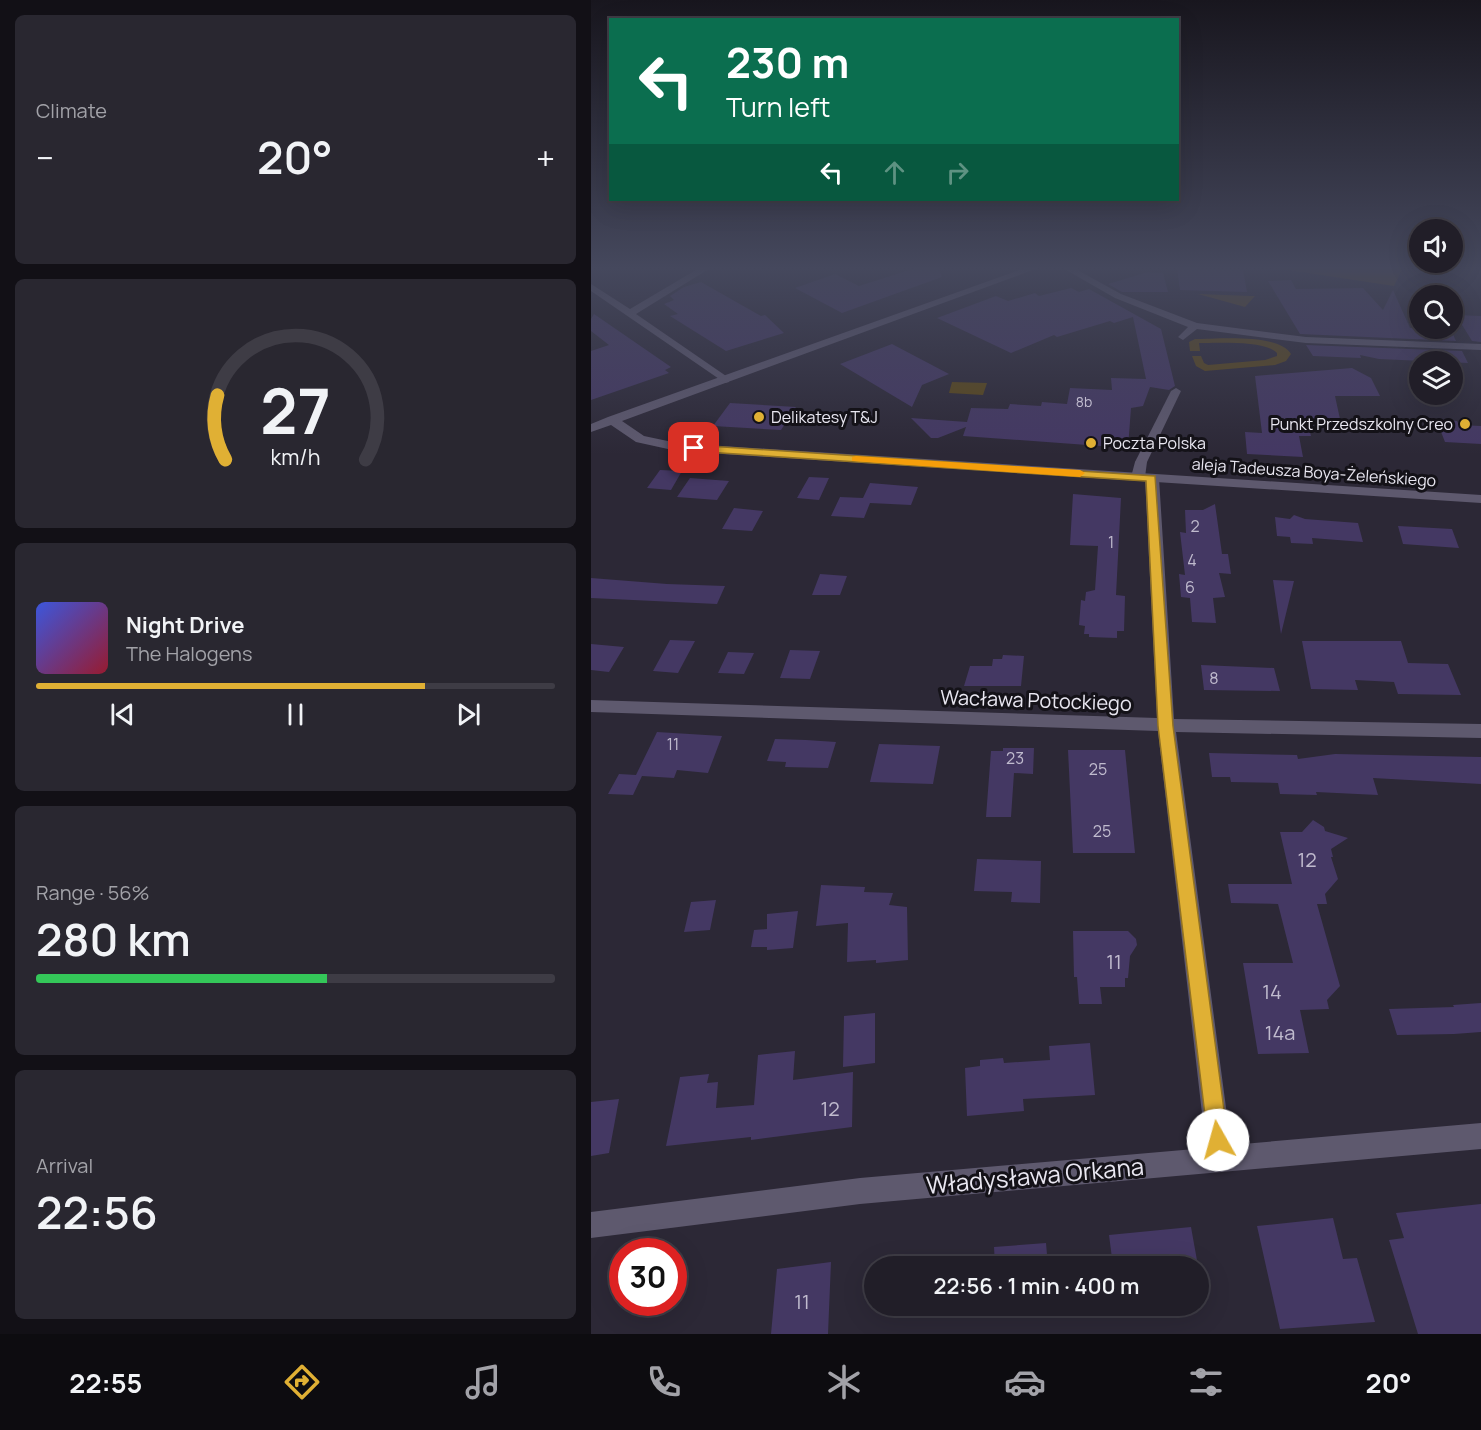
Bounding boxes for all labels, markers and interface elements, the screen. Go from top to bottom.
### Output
text: 230 m [726,33,849,91]
icon: left [627,42,705,120]
text: Turn left [726,88,830,125]
text: Climate [36,97,107,124]
text: 20° [257,126,333,188]
text: − [36,135,54,180]
text: + [536,135,555,180]
icon: left [815,156,848,189]
icon: ahead [878,156,911,189]
icon: right [941,156,974,189]
map controls [1409,219,1463,405]
button: sound [1409,219,1463,273]
button: search [1409,285,1463,339]
button: layers [1409,351,1463,405]
text: 27 [260,367,331,453]
house number: 8b [1076,392,1092,411]
place label: Delikatesy T&J [771,406,878,428]
marker: Delikatesy T&J [752,410,766,424]
place label: Punkt Przedszkolny Creo [1270,413,1453,435]
marker: Punkt Przedszkolny Creo [1458,417,1472,431]
pin [668,422,719,473]
icon: arrive [677,431,710,464]
place label: Poczta Polska [1103,432,1206,454]
marker: Poczta Polska [1084,436,1098,450]
text: km/h [271,443,320,472]
street label: aleja Tadeusza Boya-Żeleńskiego [1191,452,1437,492]
house number: 2 [1190,515,1200,537]
house number: 1 [1108,531,1114,553]
house number: 4 [1187,549,1197,571]
house number: 6 [1185,576,1195,598]
text: Night Drive [126,610,245,640]
text: The Halogens [126,640,252,667]
house number: 8 [1209,667,1219,689]
street label: Wacława Potockiego [940,683,1132,717]
icon: previous [106,698,139,731]
icon: pause [279,698,312,731]
icon: next [452,698,485,731]
house number: 11 [667,733,679,755]
house number: 23 [1006,747,1024,769]
house number: 25 [1089,758,1107,780]
house number: 25 [1093,820,1111,842]
house number: 12 [1297,846,1317,873]
text: Range · 56% [36,879,150,906]
text: 280 km [36,908,191,970]
house number: 11 [1106,948,1122,975]
house number: 14 [1262,978,1282,1005]
house number: 14a [1265,1019,1295,1046]
house number: 12 [820,1095,840,1122]
position arrow [1186,1108,1250,1172]
street label: Władysława Orkana [925,1149,1145,1201]
text: Arrival [36,1152,93,1179]
text: 22:56 [36,1181,158,1243]
speed limit sign: 30 [609,1238,687,1316]
text: 22:56 · 1 min · 400 m [933,1271,1140,1301]
house number: 11 [794,1288,810,1315]
icon: directions [281,1361,323,1403]
icon: music [462,1361,504,1403]
icon: phone [643,1361,685,1403]
icon: climate [823,1361,865,1403]
icon: car [1004,1361,1046,1403]
icon: filters [1185,1361,1227,1403]
text: 22:55 [69,1364,142,1401]
text: 20° [1366,1364,1412,1401]

